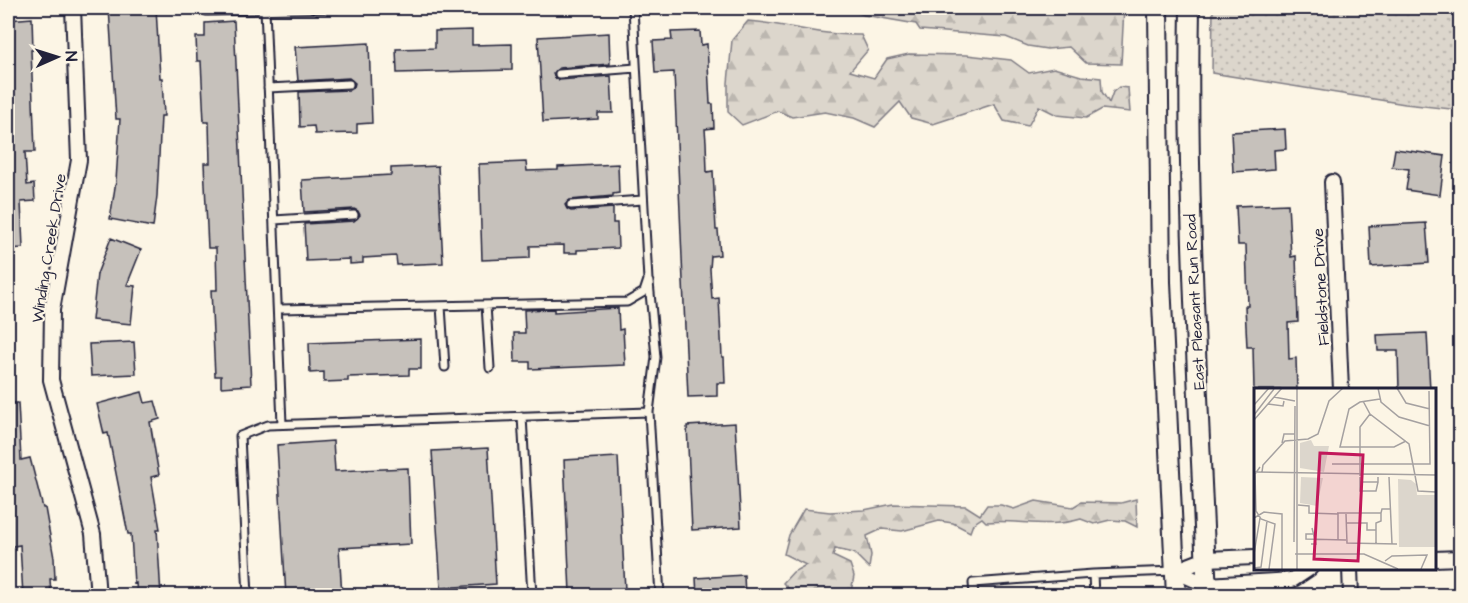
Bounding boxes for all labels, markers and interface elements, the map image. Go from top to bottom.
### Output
north arrow [27,27,87,87]
text: N [60,51,82,62]
street label: Winding Creek Drive [26,172,73,325]
street label: East Pleasant Run Road [1179,214,1211,390]
street label: Fieldstone Drive [1307,227,1335,346]
inset map [1254,388,1435,570]

